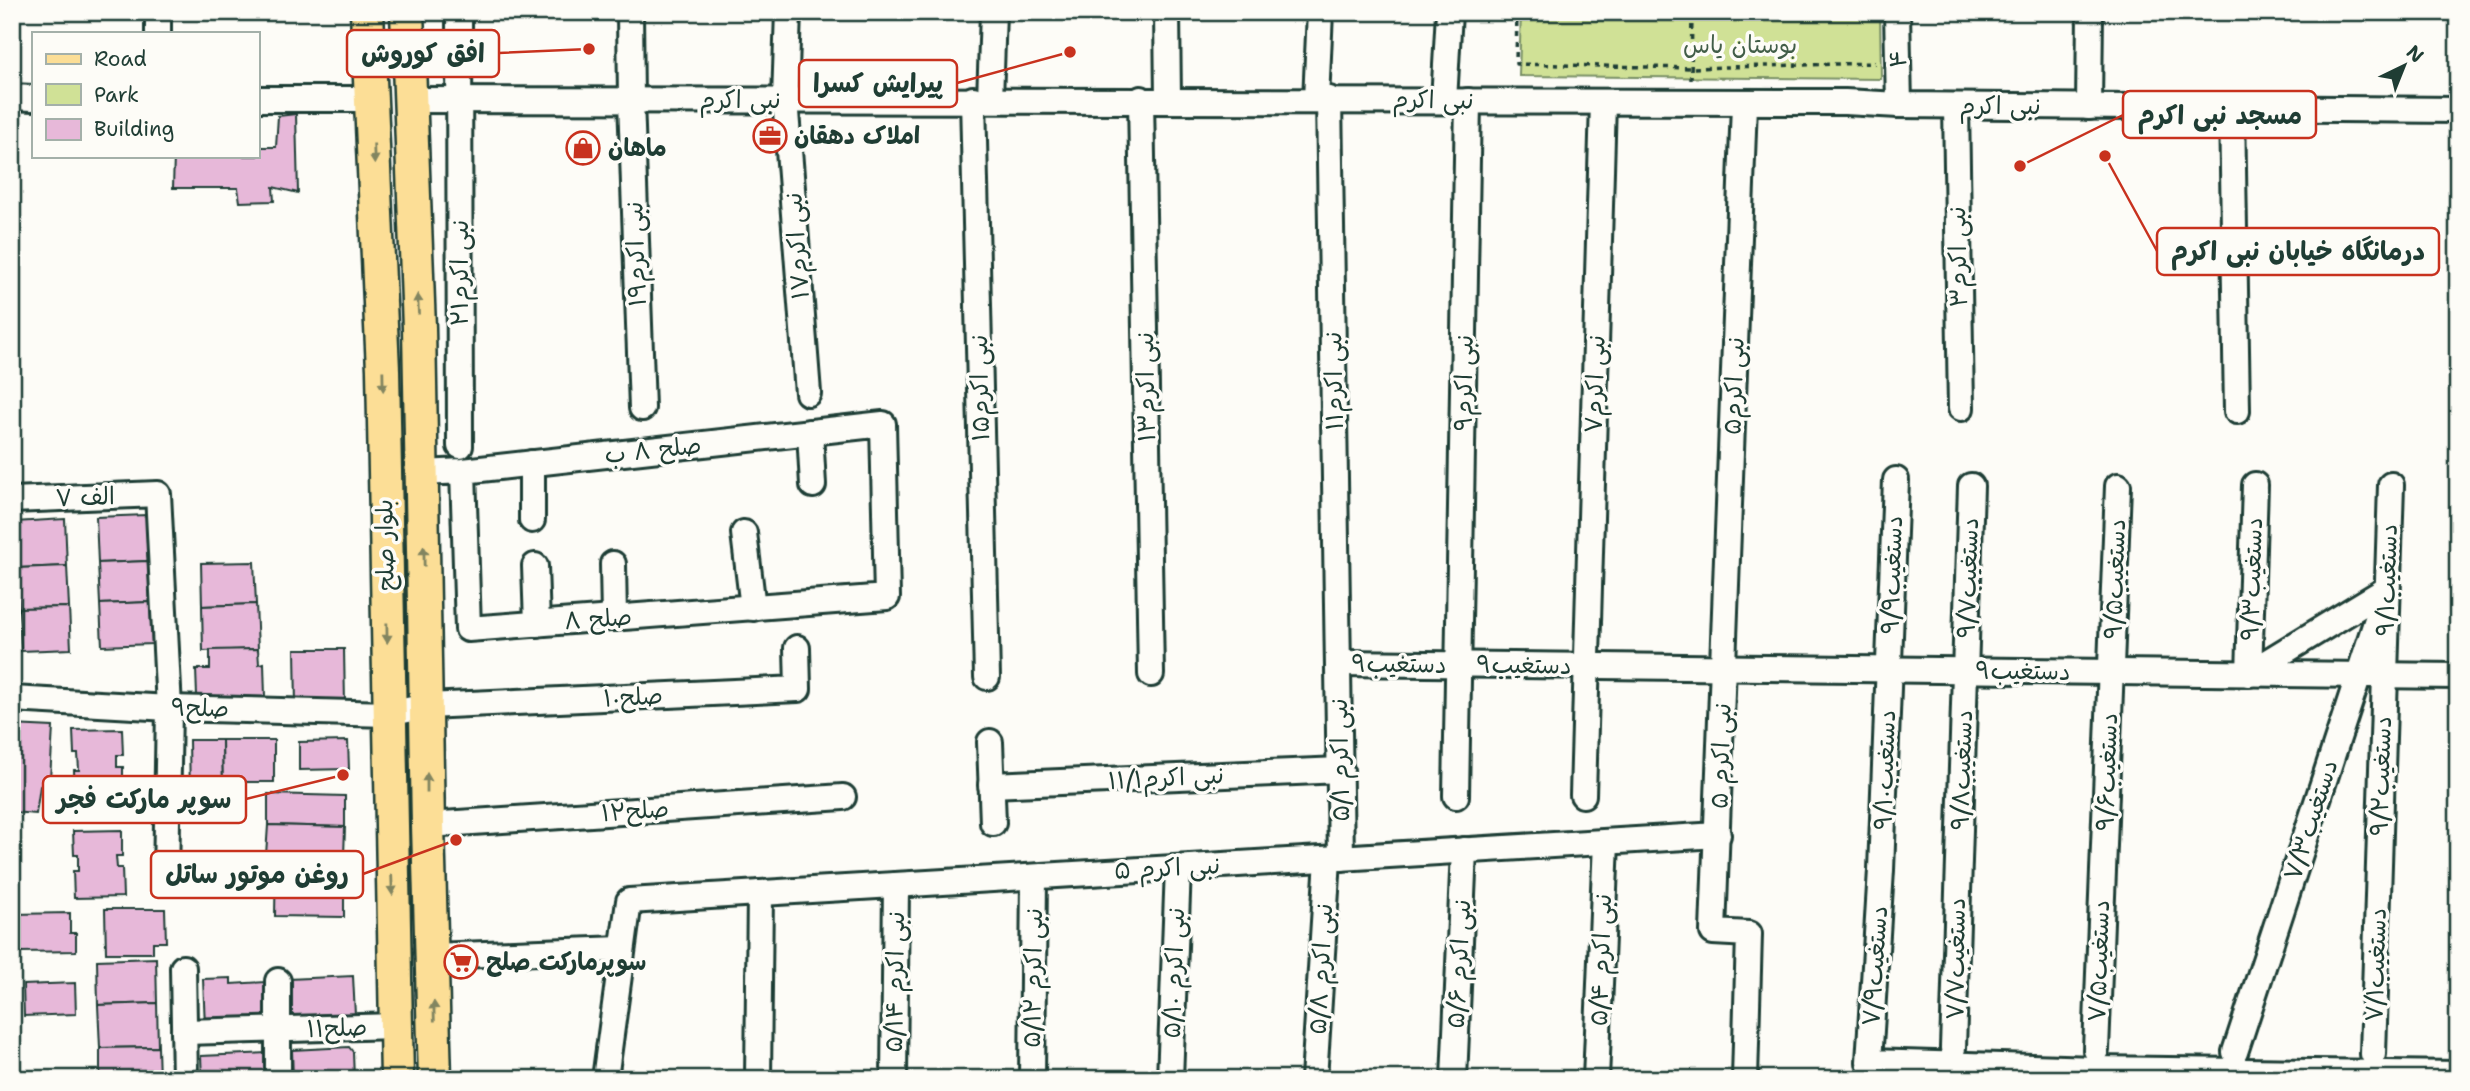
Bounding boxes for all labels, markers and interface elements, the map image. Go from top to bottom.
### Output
park label: بوستان یاس [1683,29,1797,61]
callout: افق کوروش [347,30,499,77]
legend [32,32,259,158]
north arrow [2368,32,2438,102]
text: افق کوروش [361,35,485,70]
text: N [2401,40,2429,68]
text: Road [94,45,147,73]
street label: ۴ [1882,50,1914,68]
callout: پیرایش کسرا [799,60,957,107]
text: پیرایش کسرا [813,65,943,100]
text: Park [94,81,139,109]
street label: نبی اکرم [1392,83,1474,119]
street label: نبی اکرم [699,84,781,118]
street label: نبی اکرم [1959,90,2041,124]
callout: مسجد نبی اکرم [2123,91,2316,138]
text: مسجد نبی اکرم [2138,97,2302,135]
text: Building [94,115,174,143]
office icon: املاک دهقان [751,117,789,155]
place label: املاک دهقان [794,120,920,152]
shop icon: ماهان [564,129,602,167]
place label: ماهان [608,132,667,164]
one-way arrow [368,143,379,165]
street label: نبی اکرم۱۷ [777,191,819,301]
street label: نبی اکرم۱۹ [618,201,656,307]
street label: نبی اکرم۳ [1941,206,1977,308]
street label: نبی اکرم۲۱ [444,220,478,326]
callout: درمانگاه خیابان نبی اکرم [2157,228,2439,275]
text: درمانگاه خیابان نبی اکرم [2171,233,2425,271]
one-way arrow [412,293,423,315]
street label: نبی اکرم۱۱ [1317,331,1353,431]
street label: نبی اکرم۱۳ [1129,332,1165,442]
street label: نبی اکرم۱۵ [963,334,999,442]
street label: نبی اکرم۹ [1447,334,1483,432]
street label: نبی اکرم۷ [1577,334,1615,434]
street label: نبی اکرم۵ [1716,336,1754,436]
one-way arrow [377,370,388,392]
street label: صلح ۸ ب [603,429,703,471]
street label: ۷ الف [55,480,115,514]
street label: بلوار صلح [368,499,402,591]
street label: دستغیب۹/۹ [1874,515,1910,635]
street label: دستغیب۹/۷ [1950,517,1986,639]
street label: دستغیب۹/۳ [2234,517,2270,641]
street label: ۹/۵دستغیب [2097,518,2133,640]
street label: دستغیب۹/۱ [2369,523,2405,637]
one-way arrow [419,544,430,566]
street label: ۸ صلح [563,601,633,637]
one-way arrow [381,622,392,644]
street label: دستغیب۹ [1351,647,1447,681]
street label: ۹دستغیب [1476,648,1572,682]
street label: دستغیب۹ [1975,654,2071,688]
street label: صلح۱۰ [602,679,664,715]
street label: صلح۹ [170,691,230,725]
street label: نبی اکرم ۵/۱ [1323,698,1359,822]
street label: نبی اکرم ۵ [1703,702,1741,810]
street label: دستغیب۹/۱۰ [1867,709,1903,831]
street label: دستغیب۹/۸ [1944,709,1980,831]
street label: دستغیب۹/۶ [2089,712,2125,832]
street label: دستغیب۹/۲ [2363,716,2399,836]
street label: دستغیب۷/۳ [2276,756,2346,884]
street label: نبی اکرم۱۱/۱ [1107,759,1225,799]
one-way arrow [422,772,433,794]
callout: سوپر مارکت فجر [43,776,246,823]
text: سوپر مارکت فجر [54,781,231,816]
street label: صلح۱۲ [600,793,670,829]
street label: نبی اکرم ۵ [1113,849,1221,889]
callout: روغن موتور ساتل [151,851,363,898]
text: روغن موتور ساتل [165,856,349,891]
one-way arrow [387,874,398,896]
street label: نبی اکرم ۵/۴ [1583,893,1621,1027]
street label: دستغیب۷/۷ [1939,897,1973,1021]
street label: نبی اکرم ۵/۶ [1440,899,1480,1029]
street label: دستغیب۷/۵ [2081,899,2117,1023]
street label: نبی اکرم ۵/۸ [1302,903,1342,1036]
street label: دستغیب۷/۹ [1855,905,1895,1027]
street label: نبی اکرم ۵/۱۰ [1156,907,1194,1039]
street label: دستغیب۷/۱ [2358,907,2394,1023]
street label: نبی اکرم ۵/۱۲ [1016,908,1052,1048]
street label: نبی اکرم ۵/۱۴ [878,911,914,1053]
supermarket icon: سوپرمارکت صلح [442,943,480,981]
place label: سوپرمارکت صلح [486,946,647,978]
one-way arrow [428,999,439,1021]
street label: صلح۱۱ [306,1011,368,1045]

